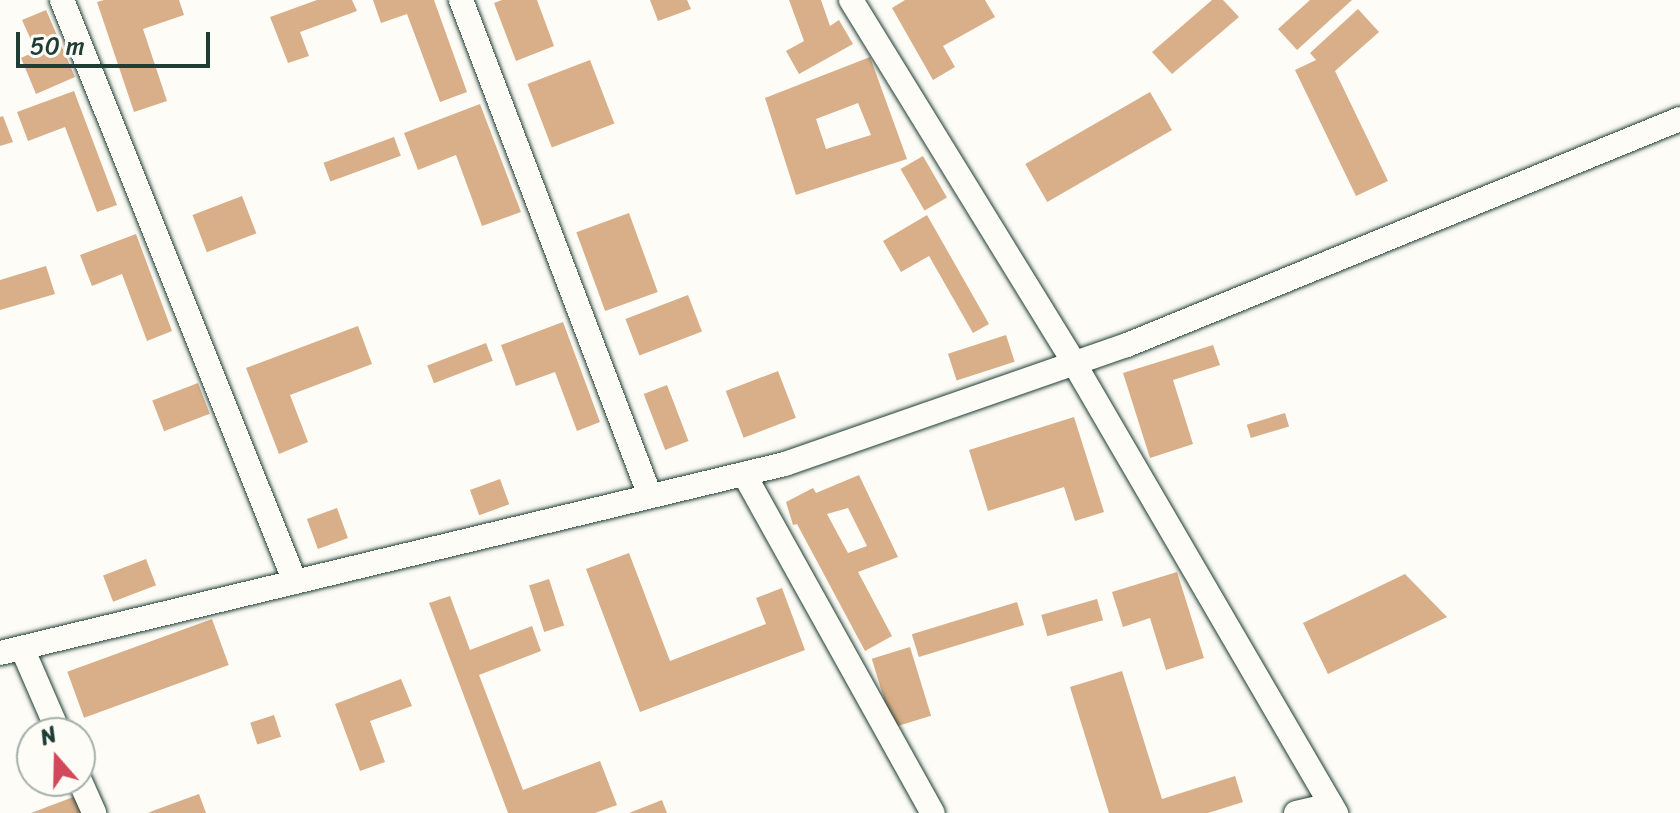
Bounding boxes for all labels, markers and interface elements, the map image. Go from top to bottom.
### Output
scale bar [20,16,214,66]
text: 50 m [30,25,85,67]
text: N [34,715,62,757]
north arrow [16,717,96,797]

